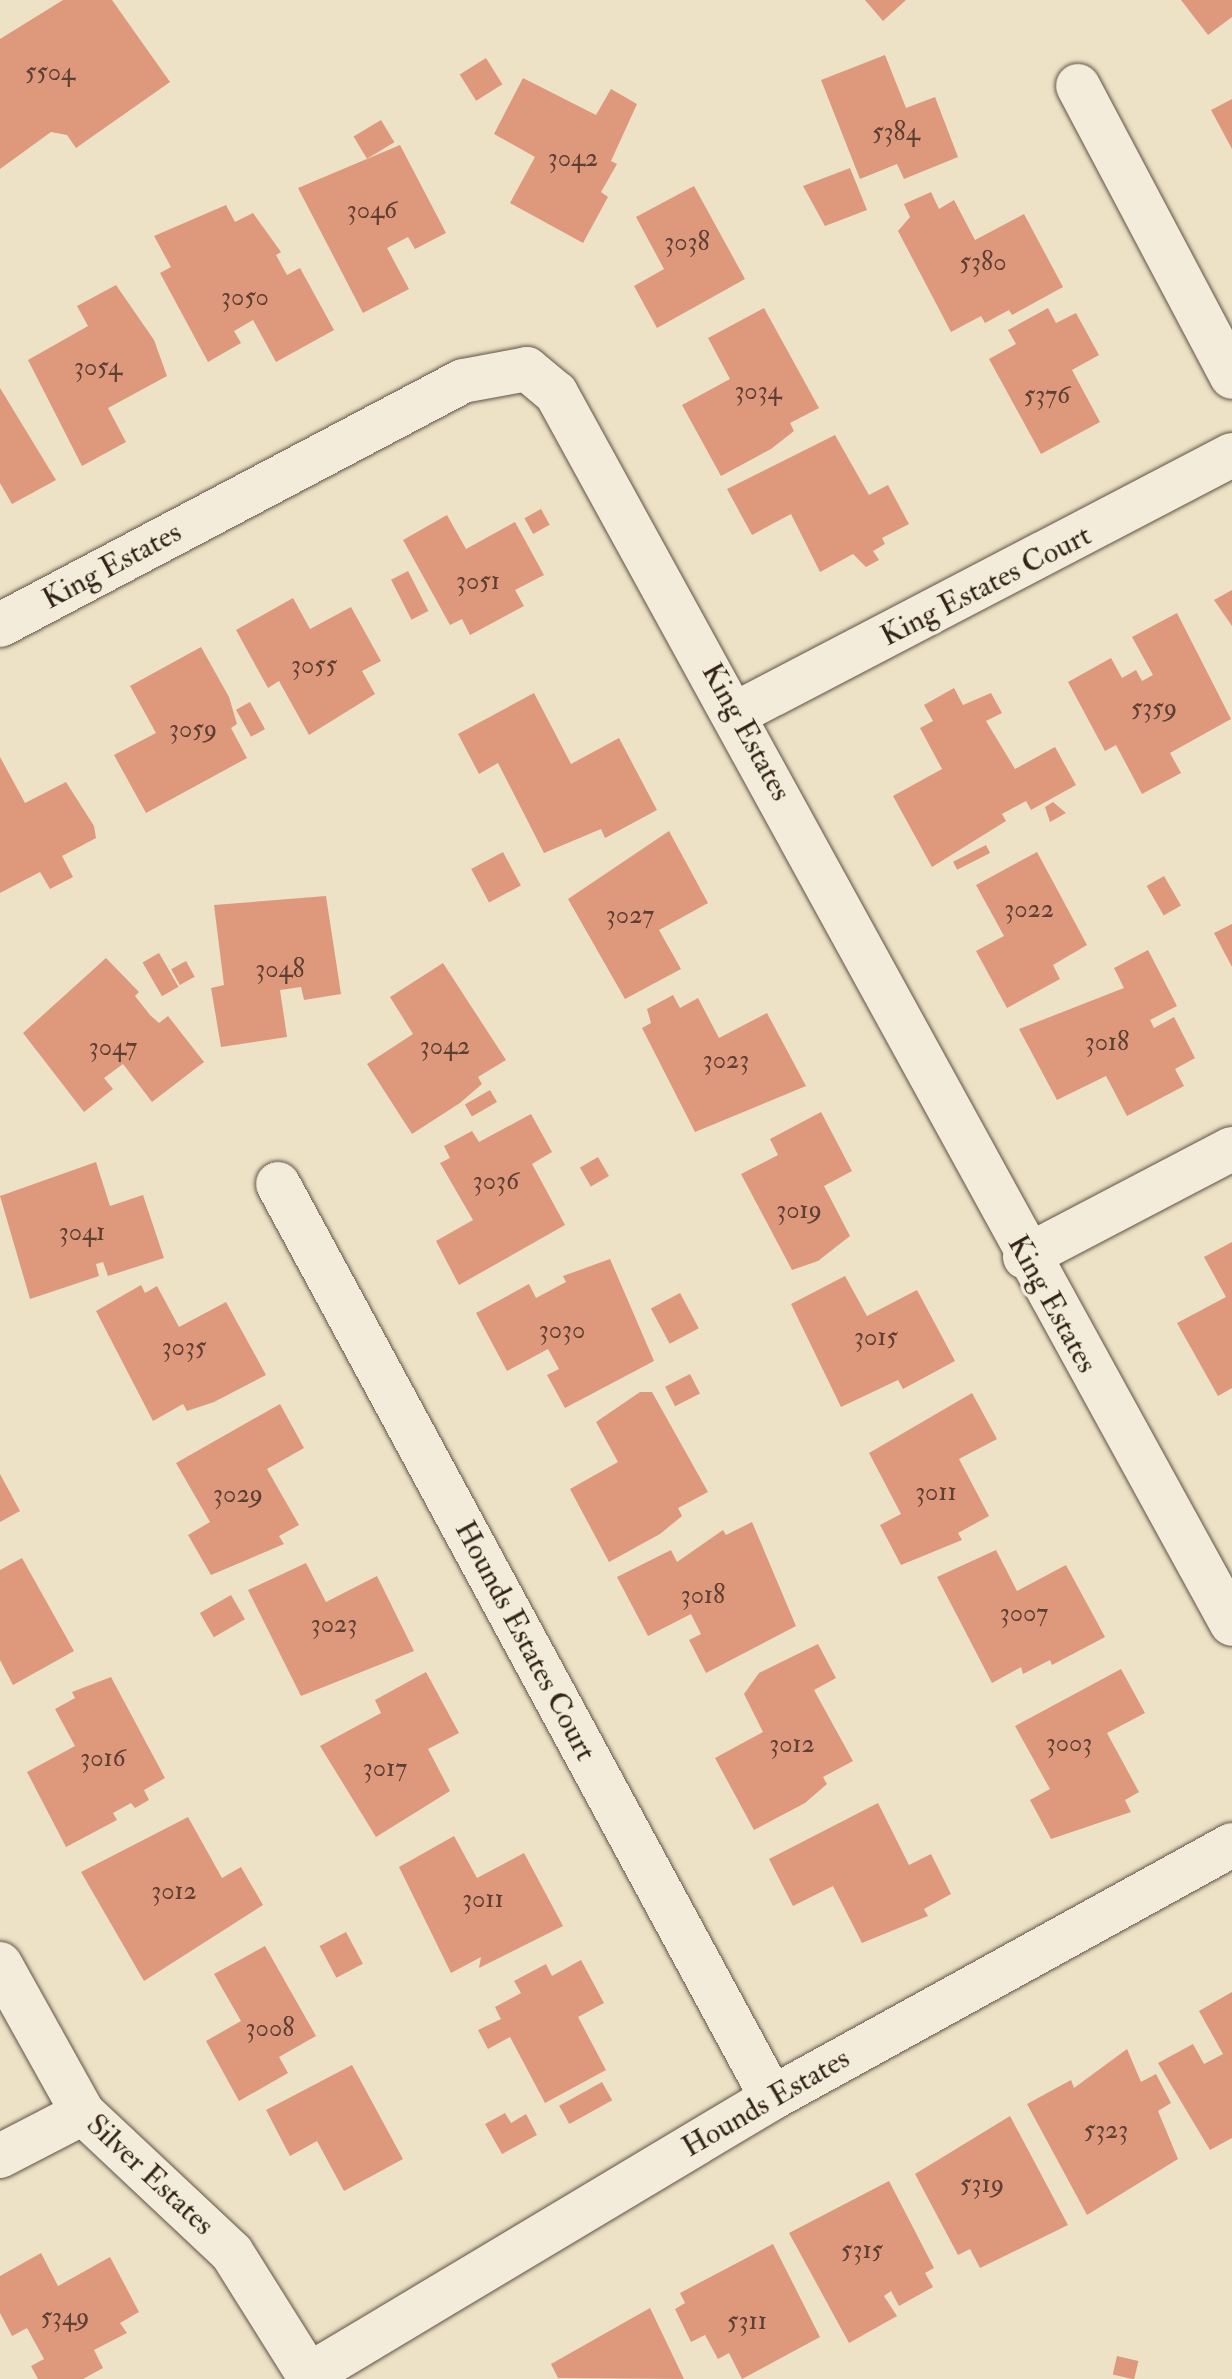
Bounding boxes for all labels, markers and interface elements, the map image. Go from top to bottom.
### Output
house number: 5504 [25,57,75,89]
house number: 5384 [872,117,920,149]
house number: 3042 [548,143,598,175]
house number: 3046 [347,195,397,227]
house number: 3038 [664,227,710,259]
house number: 5380 [960,247,1006,279]
house number: 3050 [221,282,269,314]
house number: 3054 [74,352,122,384]
house number: 3034 [734,376,782,408]
house number: 5376 [1024,380,1070,412]
street label: King Estates [36,514,188,618]
street label: King Estates Court [875,517,1097,655]
house number: 3051 [456,566,500,598]
house number: 3055 [291,650,337,682]
street label: King Estates [693,657,799,807]
house number: 5359 [1131,693,1177,725]
house number: 3059 [169,714,217,746]
house number: 3022 [1004,894,1054,926]
house number: 3027 [606,900,654,932]
house number: 3048 [255,954,305,986]
house number: 3018 [1085,1027,1129,1059]
house number: 3042 [420,1031,470,1063]
house number: 3047 [89,1032,137,1064]
house number: 3023 [703,1045,749,1077]
house number: 3036 [473,1166,519,1198]
house number: 3019 [776,1195,822,1227]
house number: 3041 [59,1217,105,1249]
street label: King Estates [999,1229,1105,1379]
house number: 3030 [539,1315,585,1347]
house number: 3015 [854,1322,898,1354]
house number: 3035 [162,1332,206,1364]
house number: 3011 [915,1477,957,1509]
house number: 3029 [213,1479,263,1511]
street label: Hounds Estates Court [447,1515,603,1767]
house number: 3018 [681,1580,725,1612]
house number: 3007 [1000,1598,1048,1630]
house number: 3023 [311,1609,357,1641]
house number: 3003 [1046,1728,1092,1760]
house number: 3012 [769,1729,815,1761]
house number: 3016 [80,1743,126,1775]
house number: 3017 [363,1753,407,1785]
house number: 3012 [151,1876,197,1908]
house number: 3011 [462,1884,504,1916]
house number: 3008 [246,2013,294,2045]
street label: Hounds Estates [676,2041,856,2165]
street label: Silver Estates [79,2107,221,2243]
house number: 5323 [1084,2115,1128,2147]
house number: 5319 [960,2169,1004,2201]
house number: 5315 [841,2235,883,2267]
house number: 5349 [41,2302,89,2334]
house number: 5311 [727,2306,767,2338]

